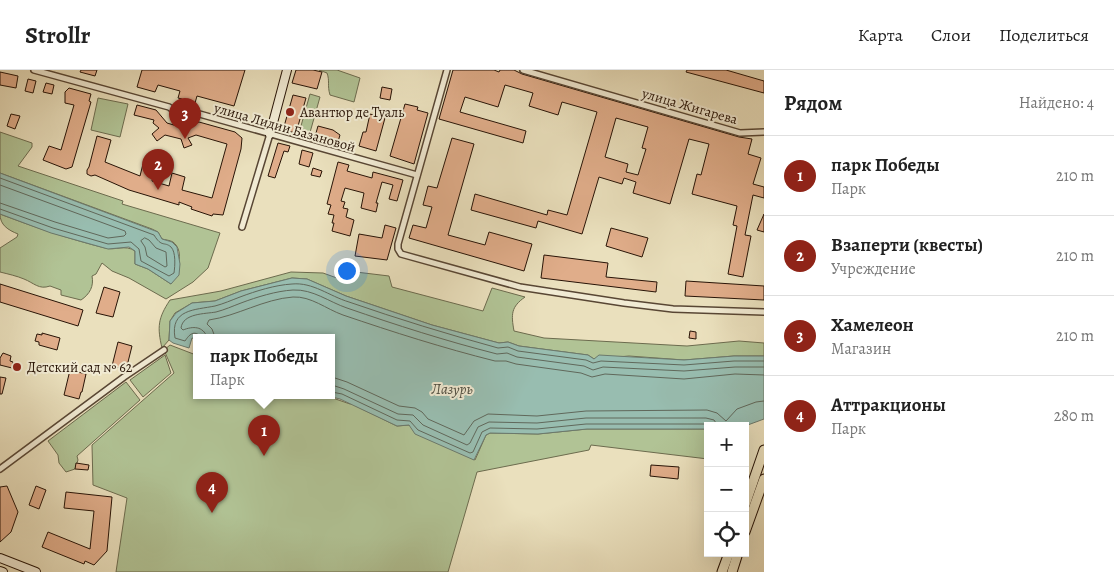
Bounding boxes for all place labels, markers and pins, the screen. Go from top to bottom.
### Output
pin: 3 [169,98,201,139]
place label: Авантюр де Туаль [299,103,404,122]
marker: Авантюр де Туаль [284,106,296,118]
pin: 2 [142,149,174,190]
place label: Детский сад № 62 [27,358,133,377]
marker: Детский сад № 62 [11,361,23,373]
pin: 1 [248,415,280,456]
pin: 4 [196,472,228,513]

